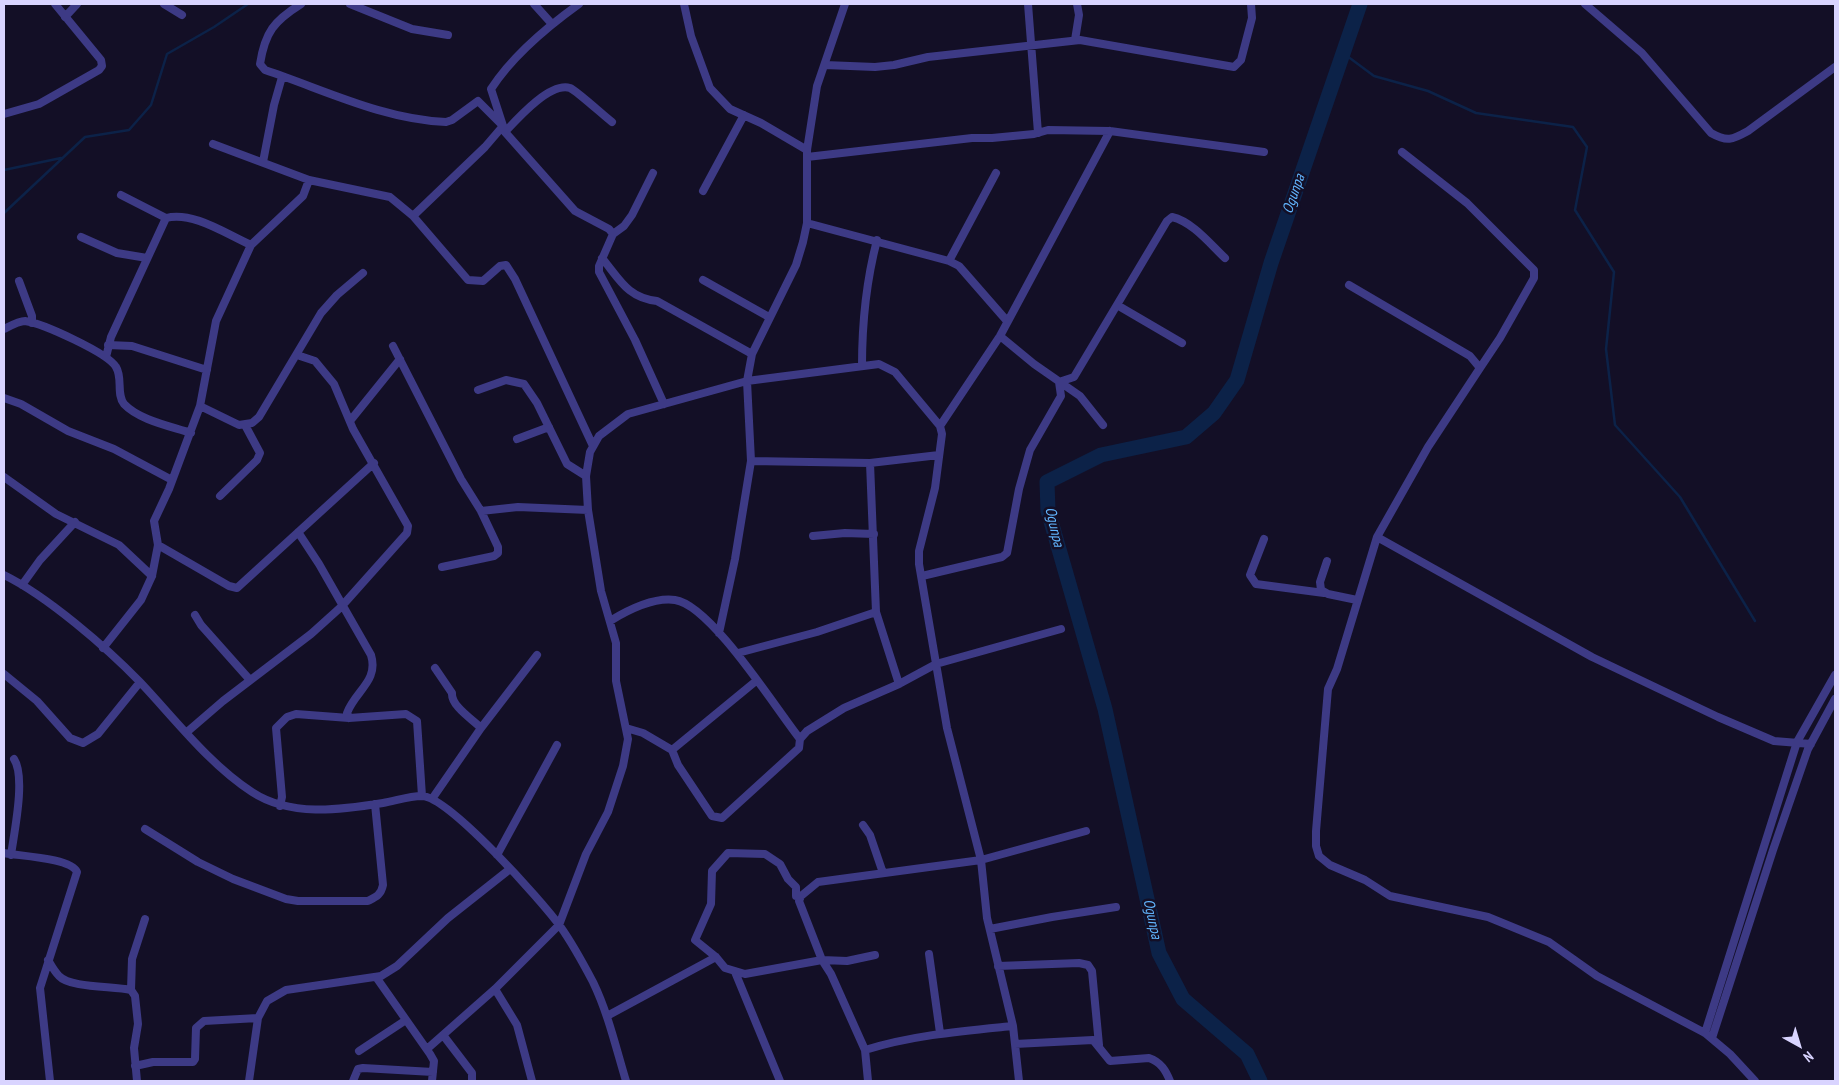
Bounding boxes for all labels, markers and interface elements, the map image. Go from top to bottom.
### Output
water label: Ogunpa [1279,172,1309,216]
water label: Ogunpa [1041,505,1067,549]
water label: Ogunpa [1139,897,1165,941]
north arrow [1774,1020,1824,1070]
text: N [1800,1047,1817,1066]

